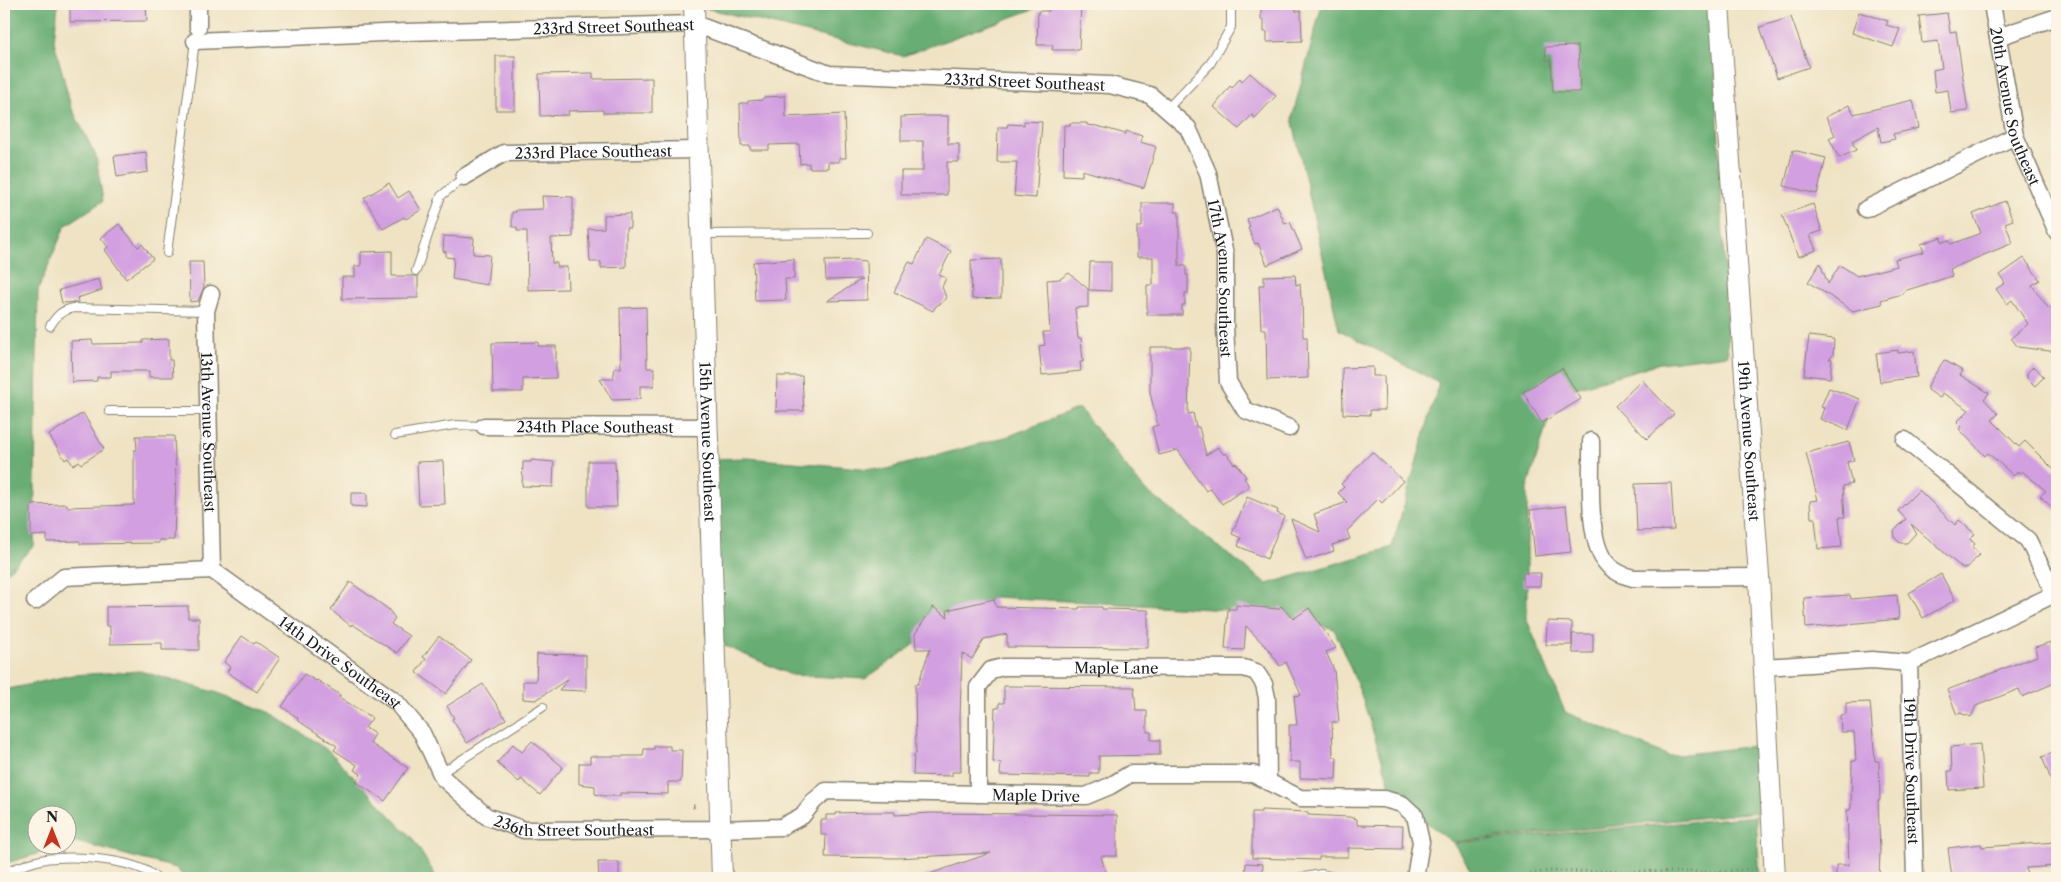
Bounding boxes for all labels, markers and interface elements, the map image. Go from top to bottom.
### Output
street label: 233rd Street Southeast [533,15,695,38]
street label: 20th Avenue Southeast [1987,25,2045,189]
street label: 233rd Street Southeast [944,69,1106,94]
street label: 233rd Place Southeast [515,141,673,162]
street label: 17th Avenue Southeast [1204,197,1236,359]
street label: 13th Avenue Southeast [197,352,220,513]
street label: 19th Avenue Southeast [1734,360,1765,522]
street label: 15th Avenue Southeast [696,361,720,523]
street label: 234th Place Southeast [516,417,674,436]
street label: 14th Drive Southeast [275,612,407,712]
street label: Maple Lane [1074,658,1159,677]
street label: 19th Drive Southeast [1900,697,1924,845]
street label: Maple Drive [992,785,1080,805]
north arrow [28,804,78,854]
text: N [46,808,58,826]
street label: 236th Street Southeast [492,810,655,840]

